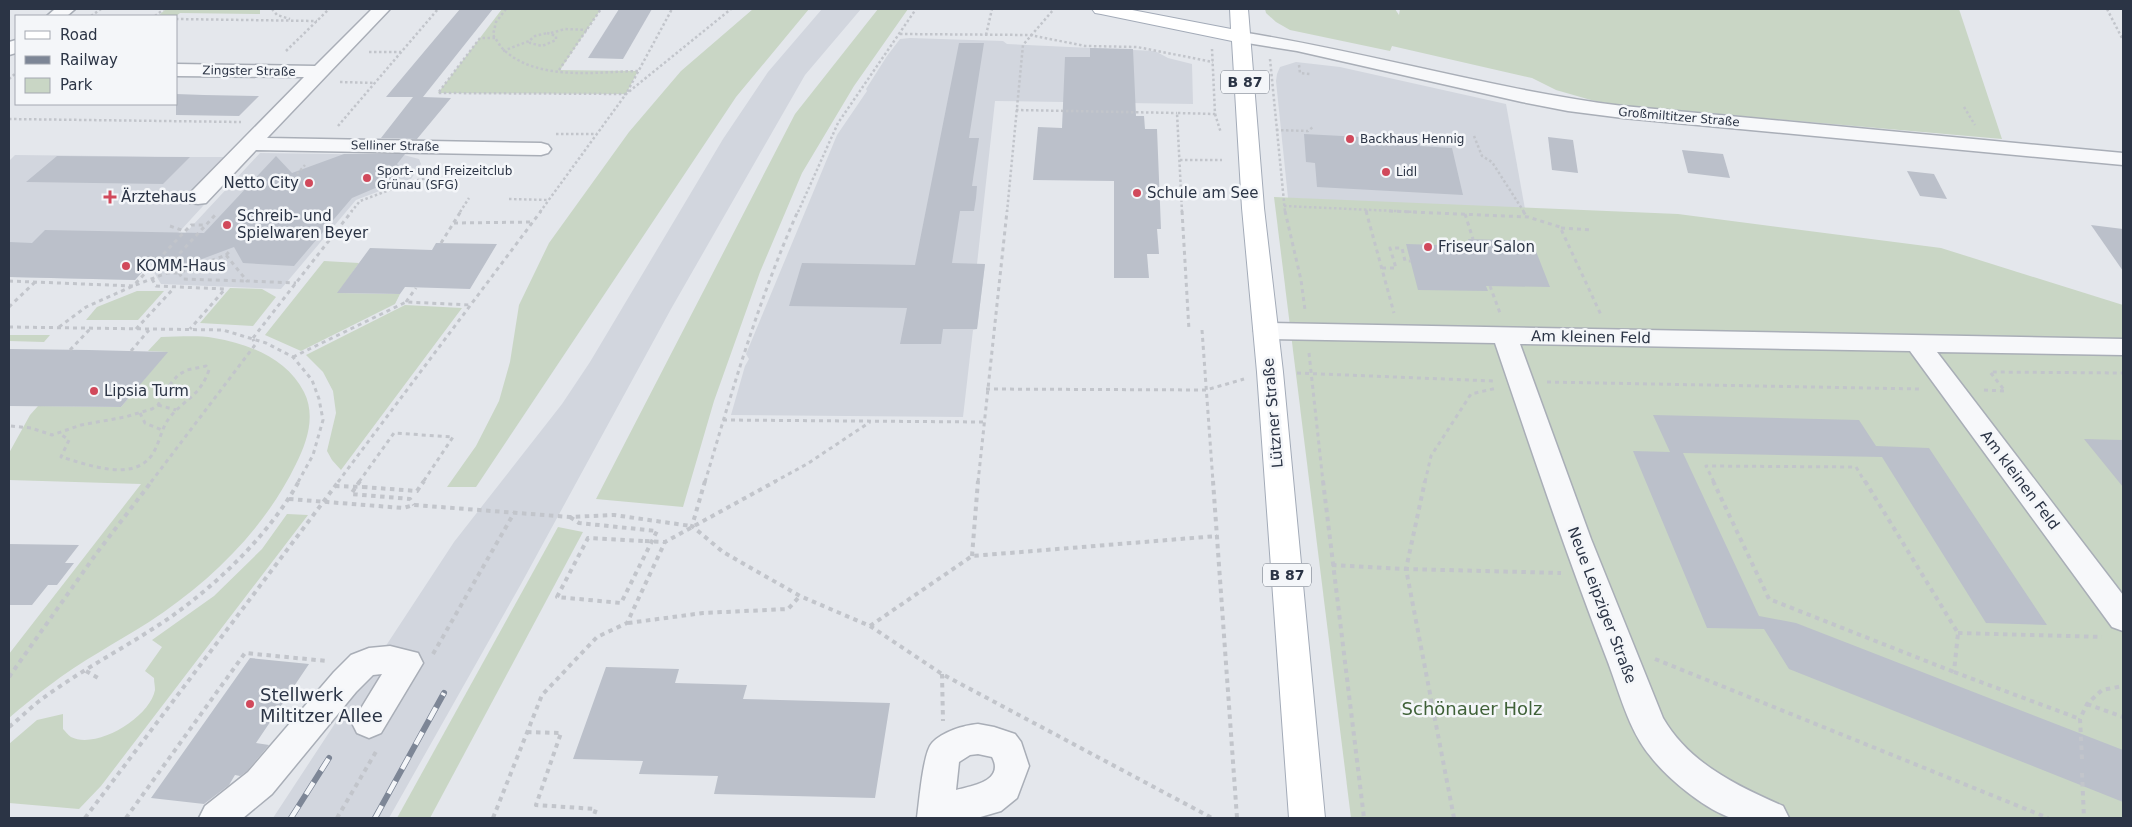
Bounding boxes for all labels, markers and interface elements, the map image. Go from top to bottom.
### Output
legend [15,15,178,105]
text: Road [60,26,98,44]
text: Railway [60,51,118,69]
street label: Zingster Straße [202,63,296,79]
road number: B 87 [1221,70,1269,94]
text: Park [60,76,93,94]
street label: Großmiltitzer Straße [1618,105,1740,129]
place label: Backhaus Hennig [1360,132,1464,146]
marker: Backhaus Hennig [1344,133,1356,145]
street label: Selliner Straße [351,138,439,154]
place label: Sport- und Freizeitclub Grünau (SFG) [377,164,512,192]
place label: Lidl [1396,165,1417,179]
marker: Lidl [1380,166,1392,178]
marker: Sport- und Freizeitclub Grünau (SFG) [361,172,373,184]
place label: Netto City [223,174,299,192]
marker: Netto City [303,177,315,189]
place label: Schule am See [1147,184,1259,202]
place label: Ärztehaus [121,187,197,206]
marker: Schule am See [1131,187,1143,199]
marker: Ärztehaus [103,190,117,204]
place label: Schreib- und Spielwaren Beyer [237,207,369,242]
marker: Schreib- und Spielwaren Beyer [221,219,233,231]
place label: Friseur Salon [1438,238,1535,256]
marker: Friseur Salon [1422,241,1434,253]
place label: KOMM-Haus [136,257,226,275]
marker: KOMM-Haus [120,260,132,272]
street label: Am kleinen Feld [1531,327,1651,347]
street label: Lützner Straße [1259,357,1287,469]
place label: Lipsia Turm [104,382,189,400]
marker: Lipsia Turm [88,385,100,397]
street label: Am kleinen Feld [1977,427,2063,533]
street label: Neue Leipziger Straße [1564,524,1640,686]
road number: B 87 [1263,564,1311,586]
place label: Stellwerk Miltitzer Allee [260,684,383,726]
marker: Stellwerk Miltitzer Allee [244,698,256,710]
park label: Schönauer Holz [1402,698,1542,719]

